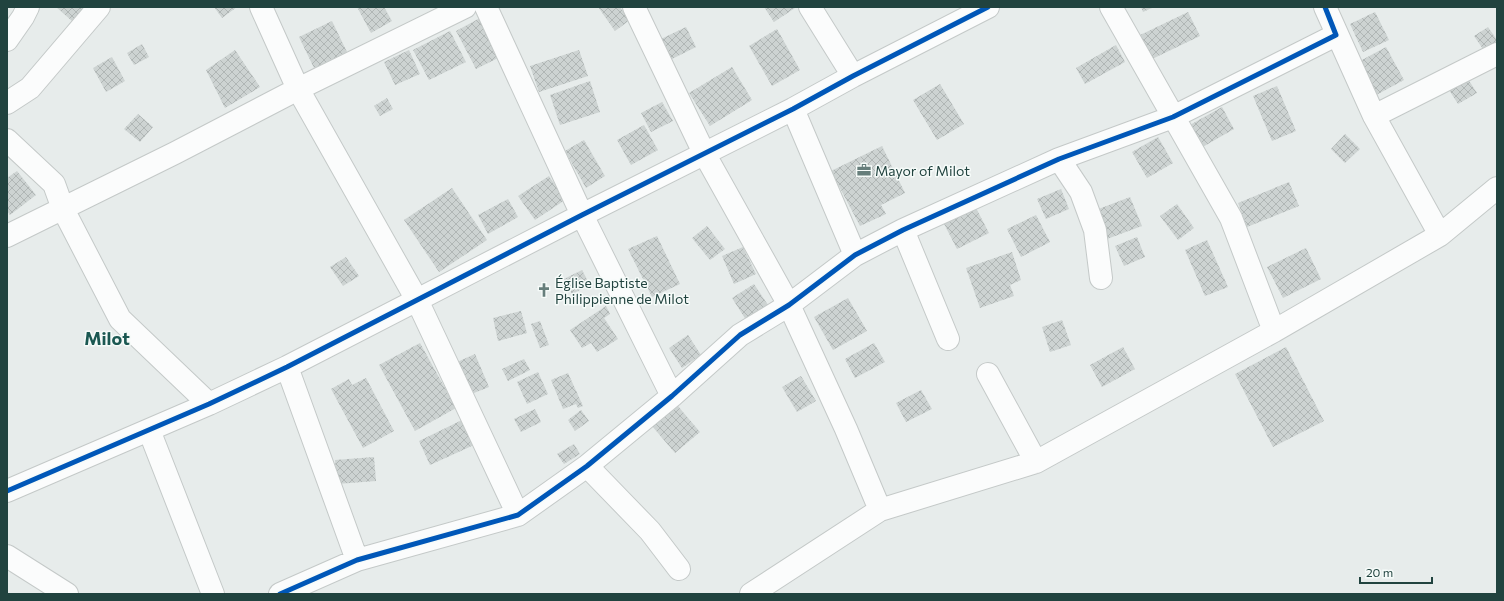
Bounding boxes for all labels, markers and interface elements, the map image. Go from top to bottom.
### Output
office icon: Mayor of Milot [856,162,872,178]
place label: Mayor of Milot [875,162,970,179]
place label: Église Baptiste Philippienne de Milot [555,274,689,307]
church icon: Église Baptiste Philippienne de Milot [536,282,552,298]
district label: Milot [84,327,130,349]
scale bar [1360,559,1432,585]
text: 20 m [1366,565,1393,579]

